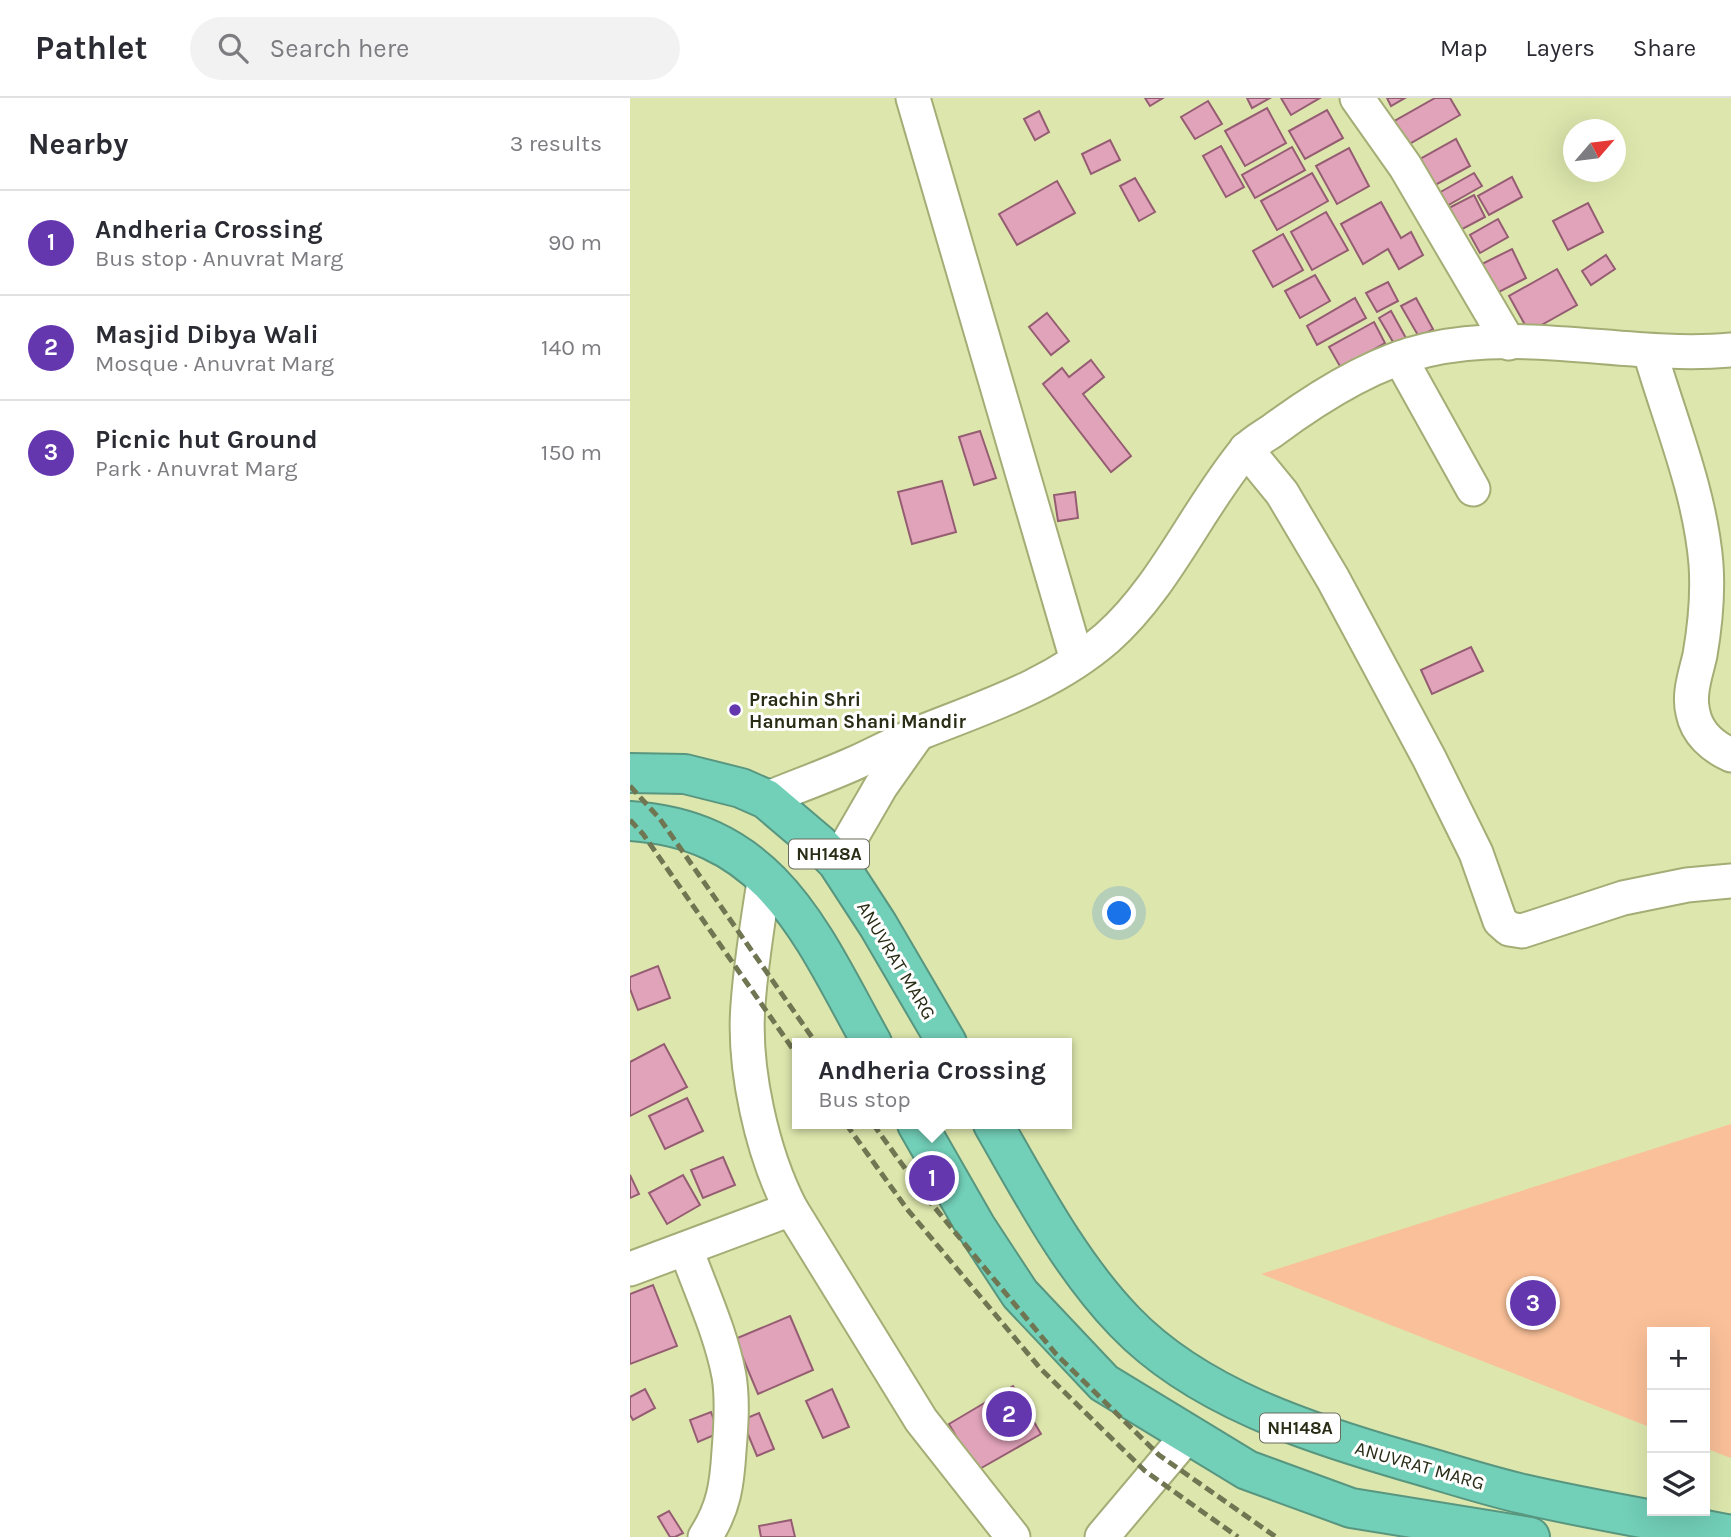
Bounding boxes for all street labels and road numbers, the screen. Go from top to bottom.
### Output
road number: NH148A [789,840,869,868]
street label: ANUVRAT MARG [852,898,940,1023]
road number: NH148A [1260,1414,1340,1442]
street label: ANUVRAT MARG [1352,1437,1487,1495]

